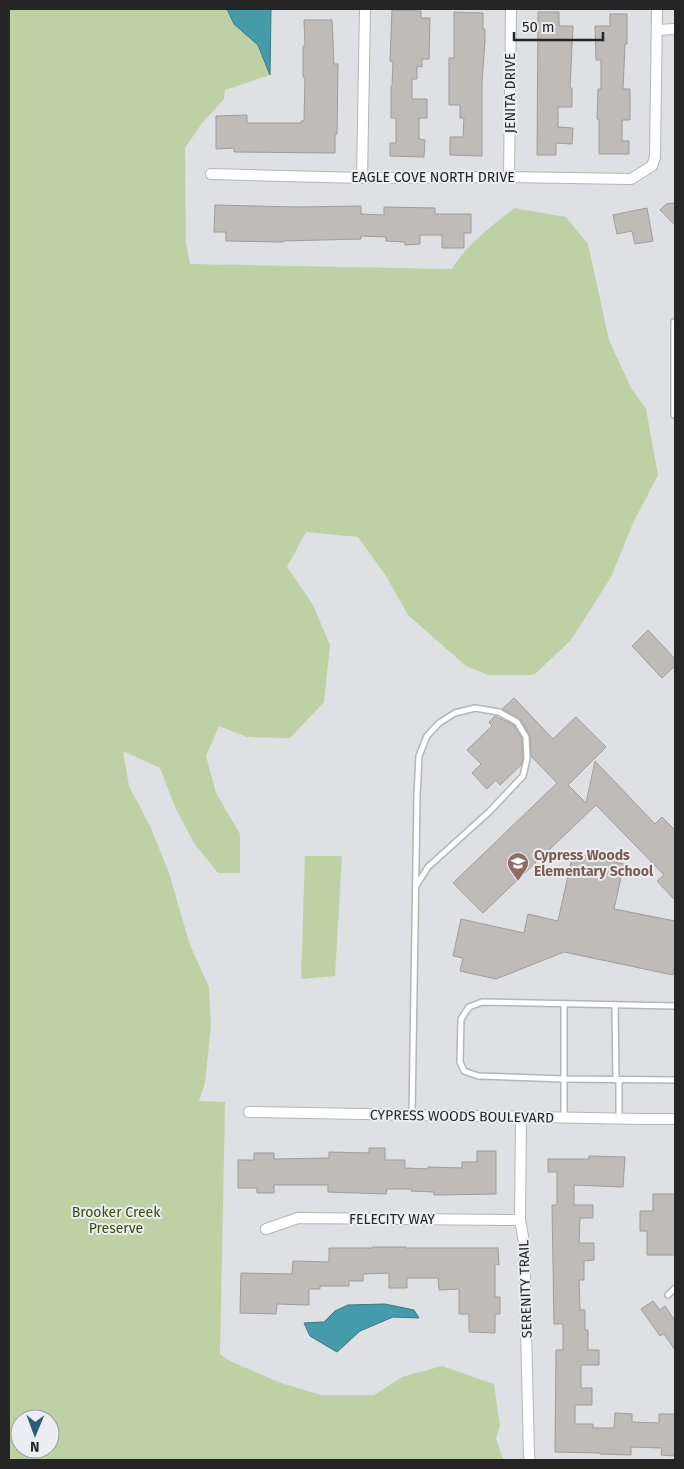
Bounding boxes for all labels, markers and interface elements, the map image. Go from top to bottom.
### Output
scale bar [514,10,603,42]
text: 50 m [522,18,555,36]
street label: JENITA DRIVE [502,53,519,133]
street label: EAGLE COVE NORTH DRIVE [351,169,515,186]
place label: Cypress Woods Elementary School [534,847,654,880]
school or university icon: Cypress Woods Elementary School [506,851,530,882]
street label: CYPRESS WOODS BOULEVARD [370,1106,554,1127]
park label: Brooker Creek Preserve [72,1204,161,1237]
street label: FELECITY WAY [349,1211,435,1228]
street label: SERENITY TRAIL [515,1240,536,1338]
north arrow [10,1409,60,1459]
text: N [30,1438,40,1455]

